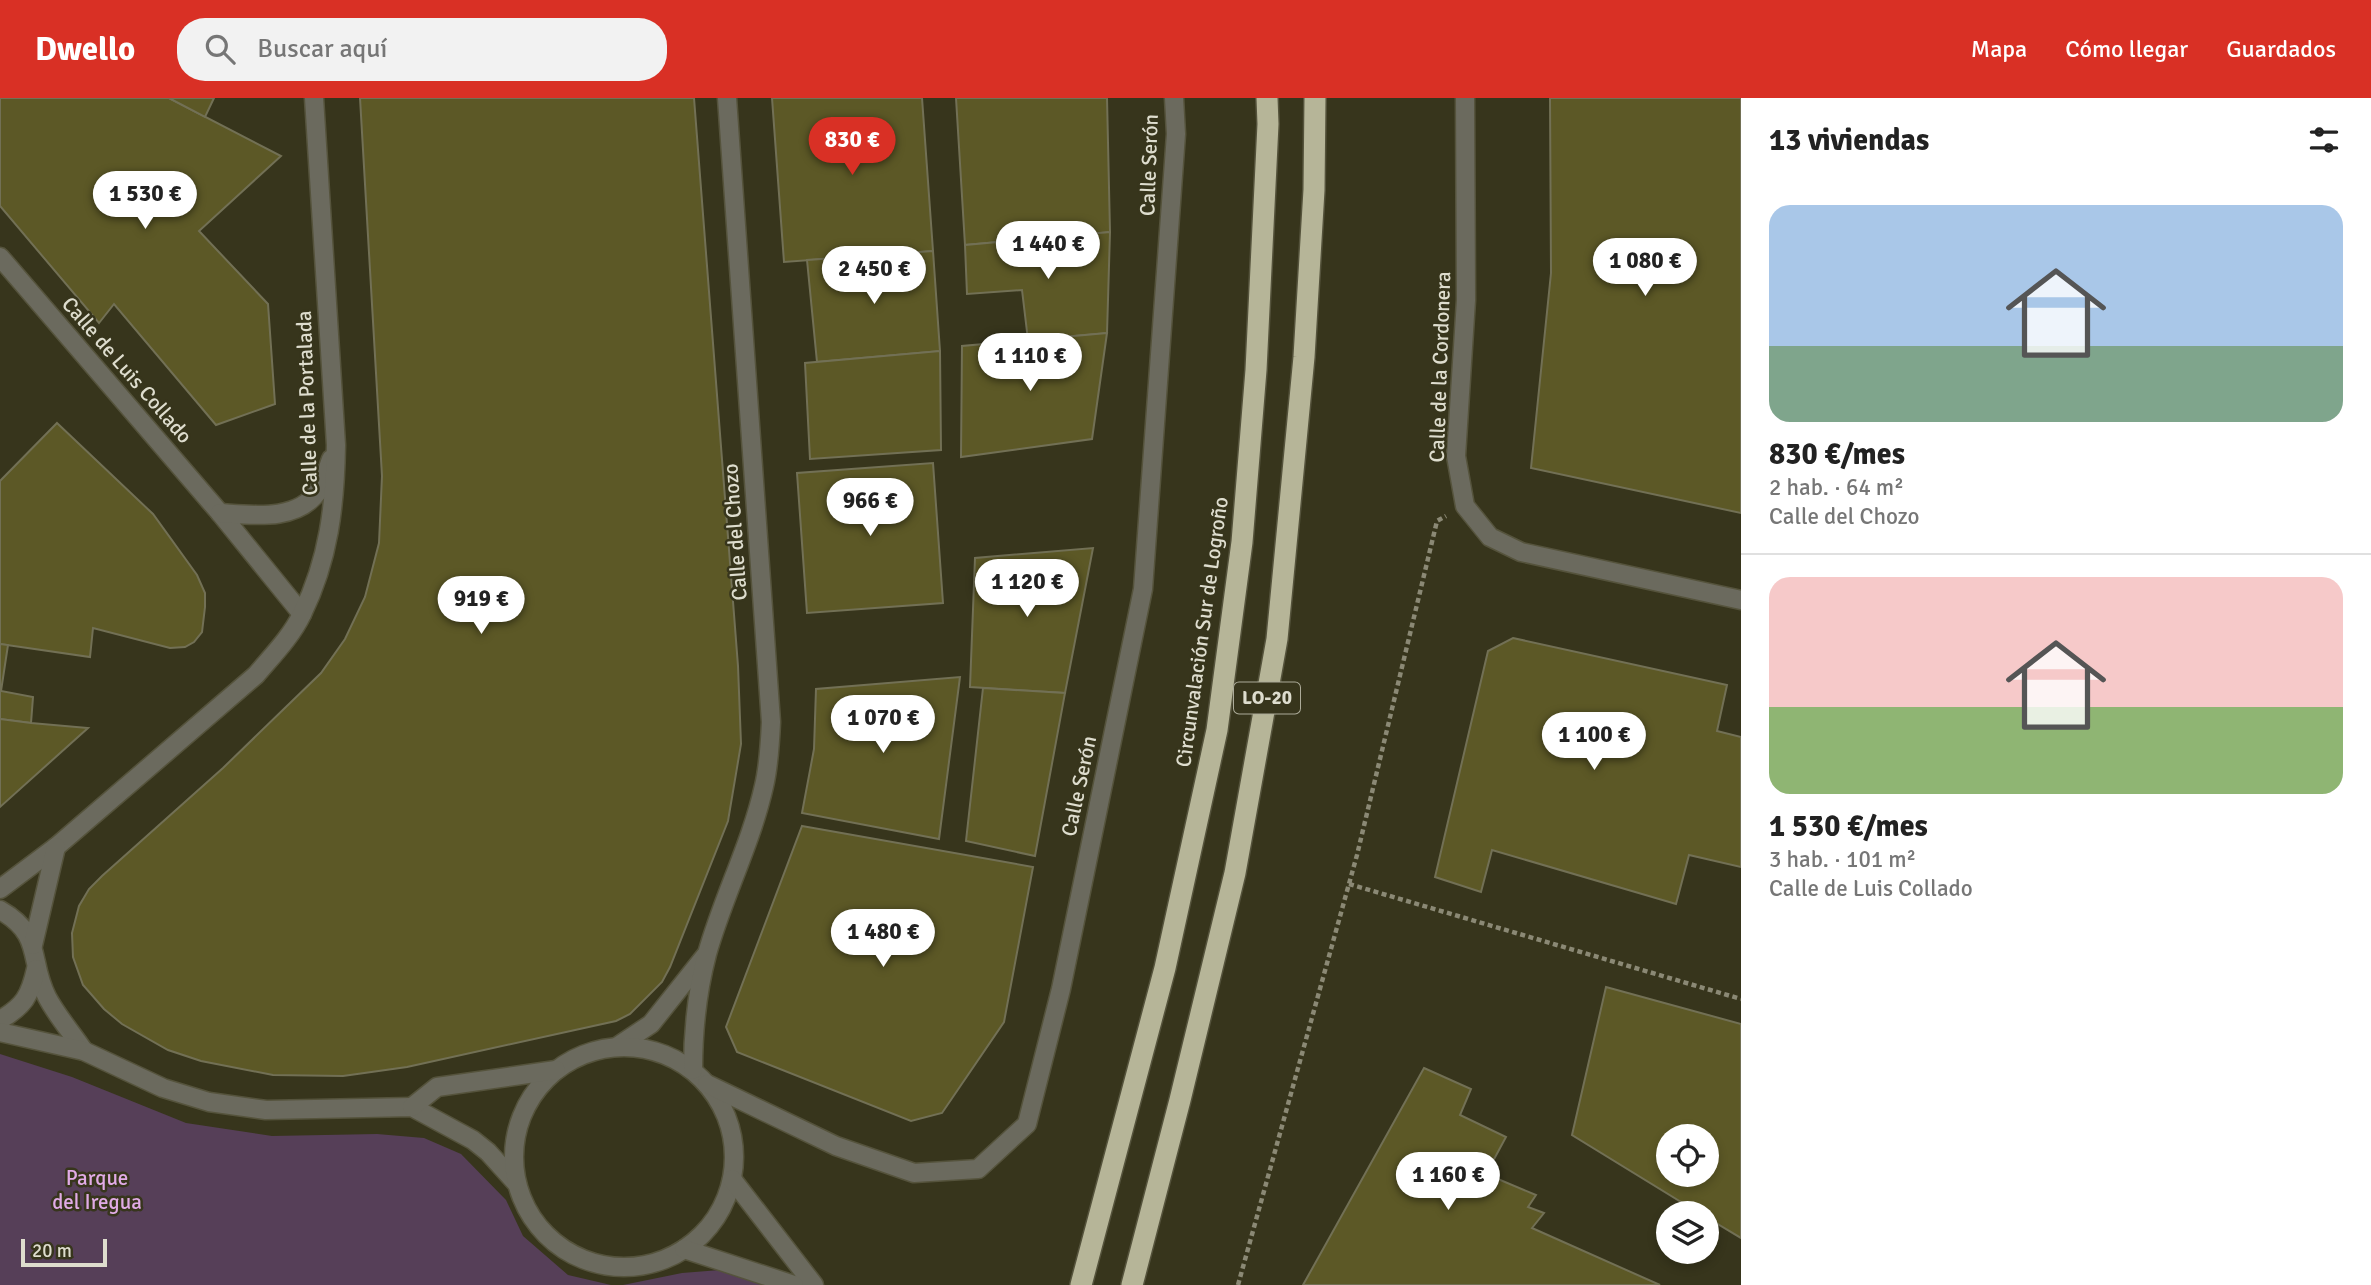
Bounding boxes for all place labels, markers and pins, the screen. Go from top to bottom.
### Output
pin: 830 € [803,118,901,177]
pin: 1 530 € [80,172,210,231]
pin: 1 440 € [983,222,1113,281]
pin: 1 080 € [1580,238,1710,298]
pin: 2 450 € [809,246,939,306]
pin: 1 110 € [965,334,1095,393]
pin: 966 € [821,478,919,538]
pin: 1 120 € [962,560,1092,619]
pin: 919 € [432,576,530,636]
pin: 1 070 € [818,696,948,755]
pin: 1 100 € [1529,712,1659,772]
pin: 1 480 € [818,910,948,969]
pin: 1 160 € [1383,1152,1513,1212]

